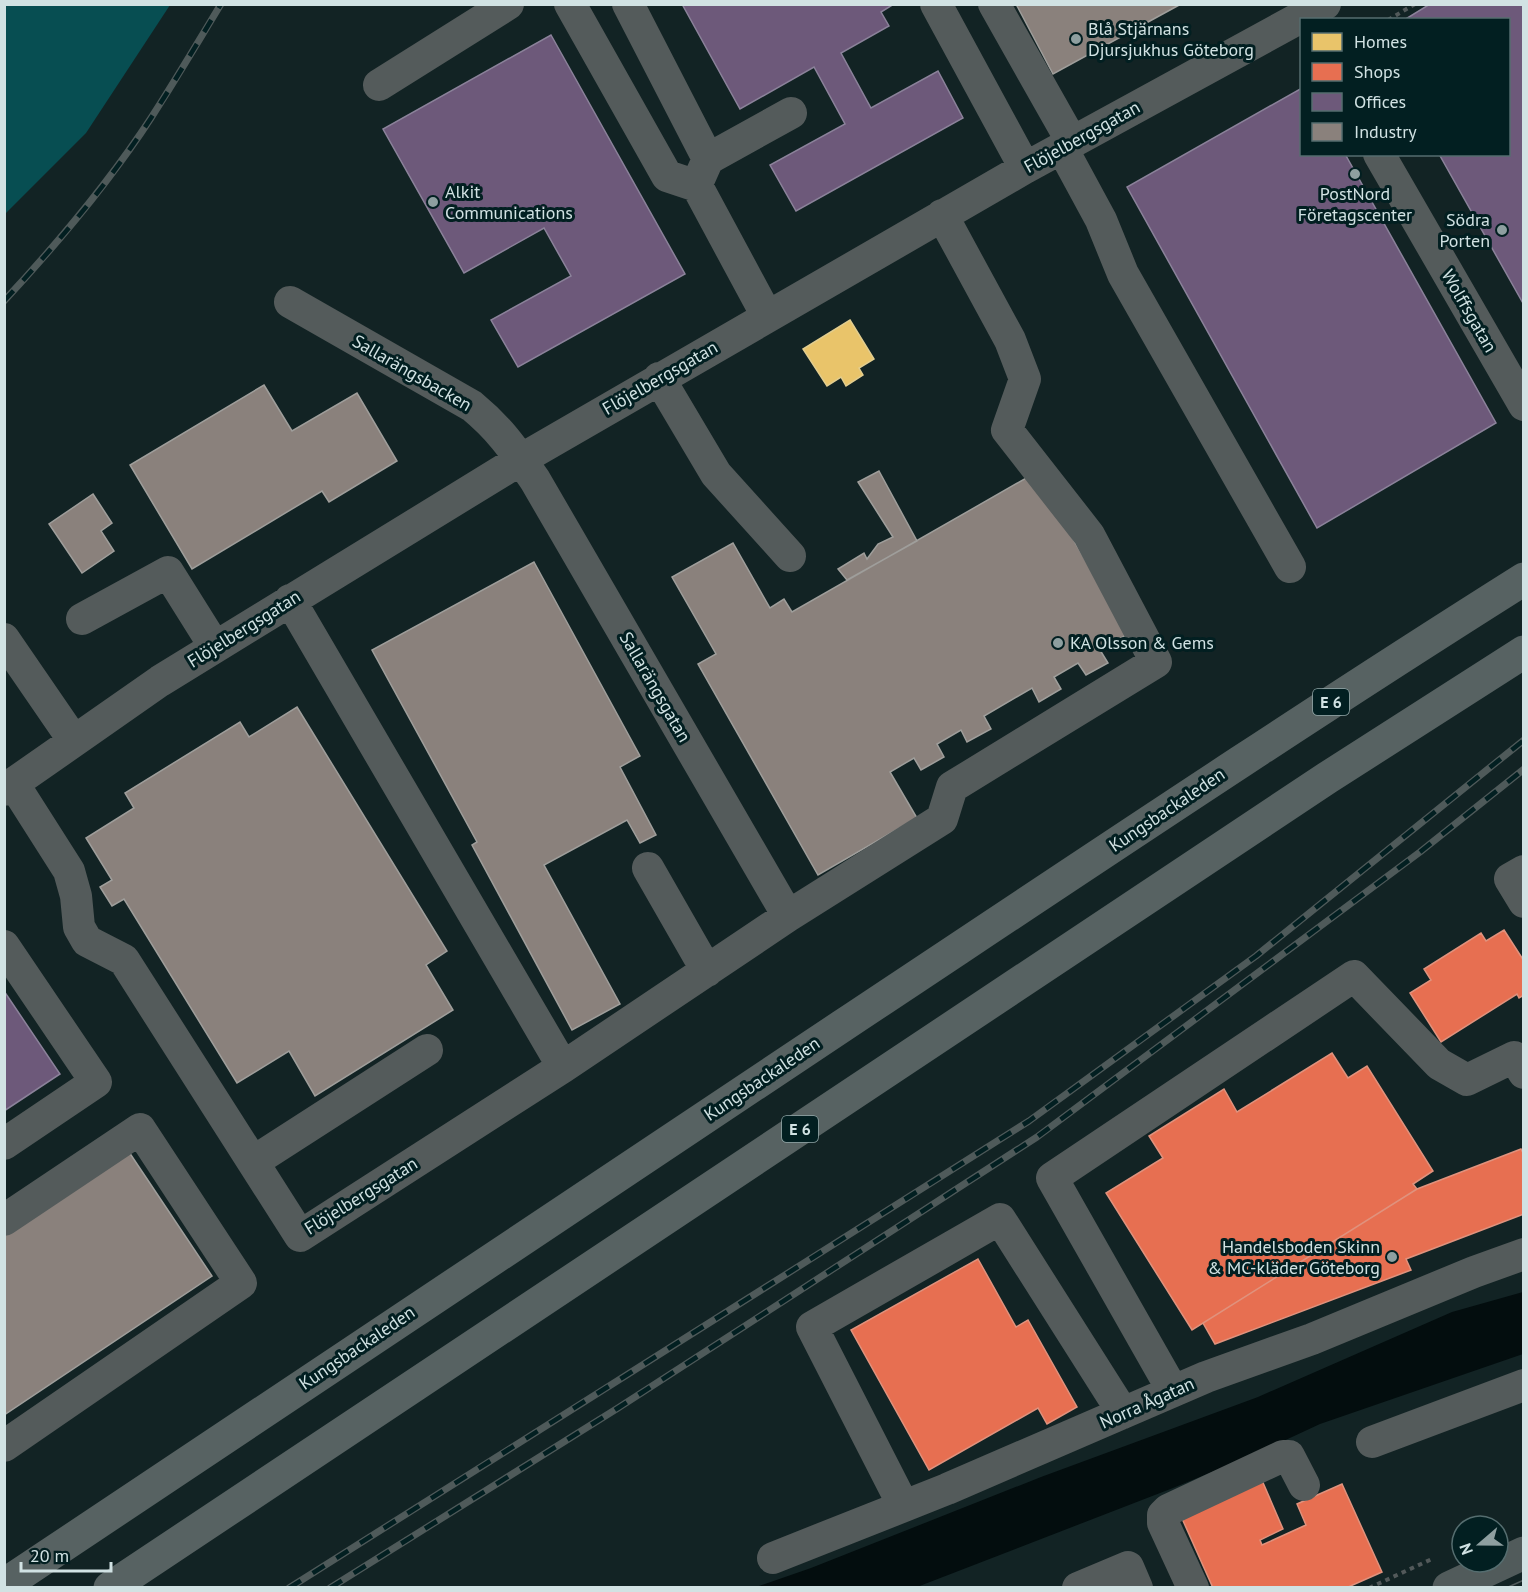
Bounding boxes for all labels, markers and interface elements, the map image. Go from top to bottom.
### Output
place label: Blå Stjärnans Djursjukhus Göteborg [1088,17,1254,61]
legend [1300,18,1510,156]
text: Homes [1354,30,1407,53]
marker: Blå Stjärnans Djursjukhus Göteborg [1069,32,1083,46]
text: Shops [1354,60,1400,83]
text: Offices [1354,90,1406,113]
street label: Flöjelbergsgatan [1020,95,1144,178]
text: Industry [1354,120,1417,143]
marker: PostNord Företagscenter [1348,167,1362,181]
place label: Alkit Communications [445,180,573,224]
place label: PostNord Företagscenter [1298,182,1412,226]
marker: Alkit Communications [426,195,440,209]
place label: Södra Porten [1439,208,1490,252]
marker: Södra Porten [1495,223,1509,237]
street label: Wolffsgatan [1437,265,1502,356]
street label: Sallarängsbacken [348,329,476,416]
street label: Flöjelbergsgatan [598,335,721,420]
street label: Flöjelbergsgatan [183,585,305,673]
street label: Sallarängsgatan [615,628,696,746]
place label: KA Olsson & Gems [1070,631,1214,654]
marker: KA Olsson & Gems [1051,636,1065,650]
road number: E 6 [1313,689,1349,715]
street label: Kungsbackaleden [1104,762,1229,857]
street label: Kungsbackaleden [699,1031,824,1126]
road number: E 6 [782,1116,818,1142]
street label: Flöjelbergsgatan [300,1152,422,1240]
place label: Handelsboden Skinn & MC-kläder Göteborg [1208,1235,1380,1279]
marker: Handelsboden Skinn & MC-kläder Göteborg [1385,1250,1399,1264]
street label: Kungsbackaleden [294,1300,419,1395]
street label: Norra Ågatan [1096,1372,1198,1434]
north arrow [1450,1514,1510,1574]
scale bar [21,1535,111,1573]
text: N [1455,1541,1477,1557]
text: 20 m [30,1544,69,1567]

